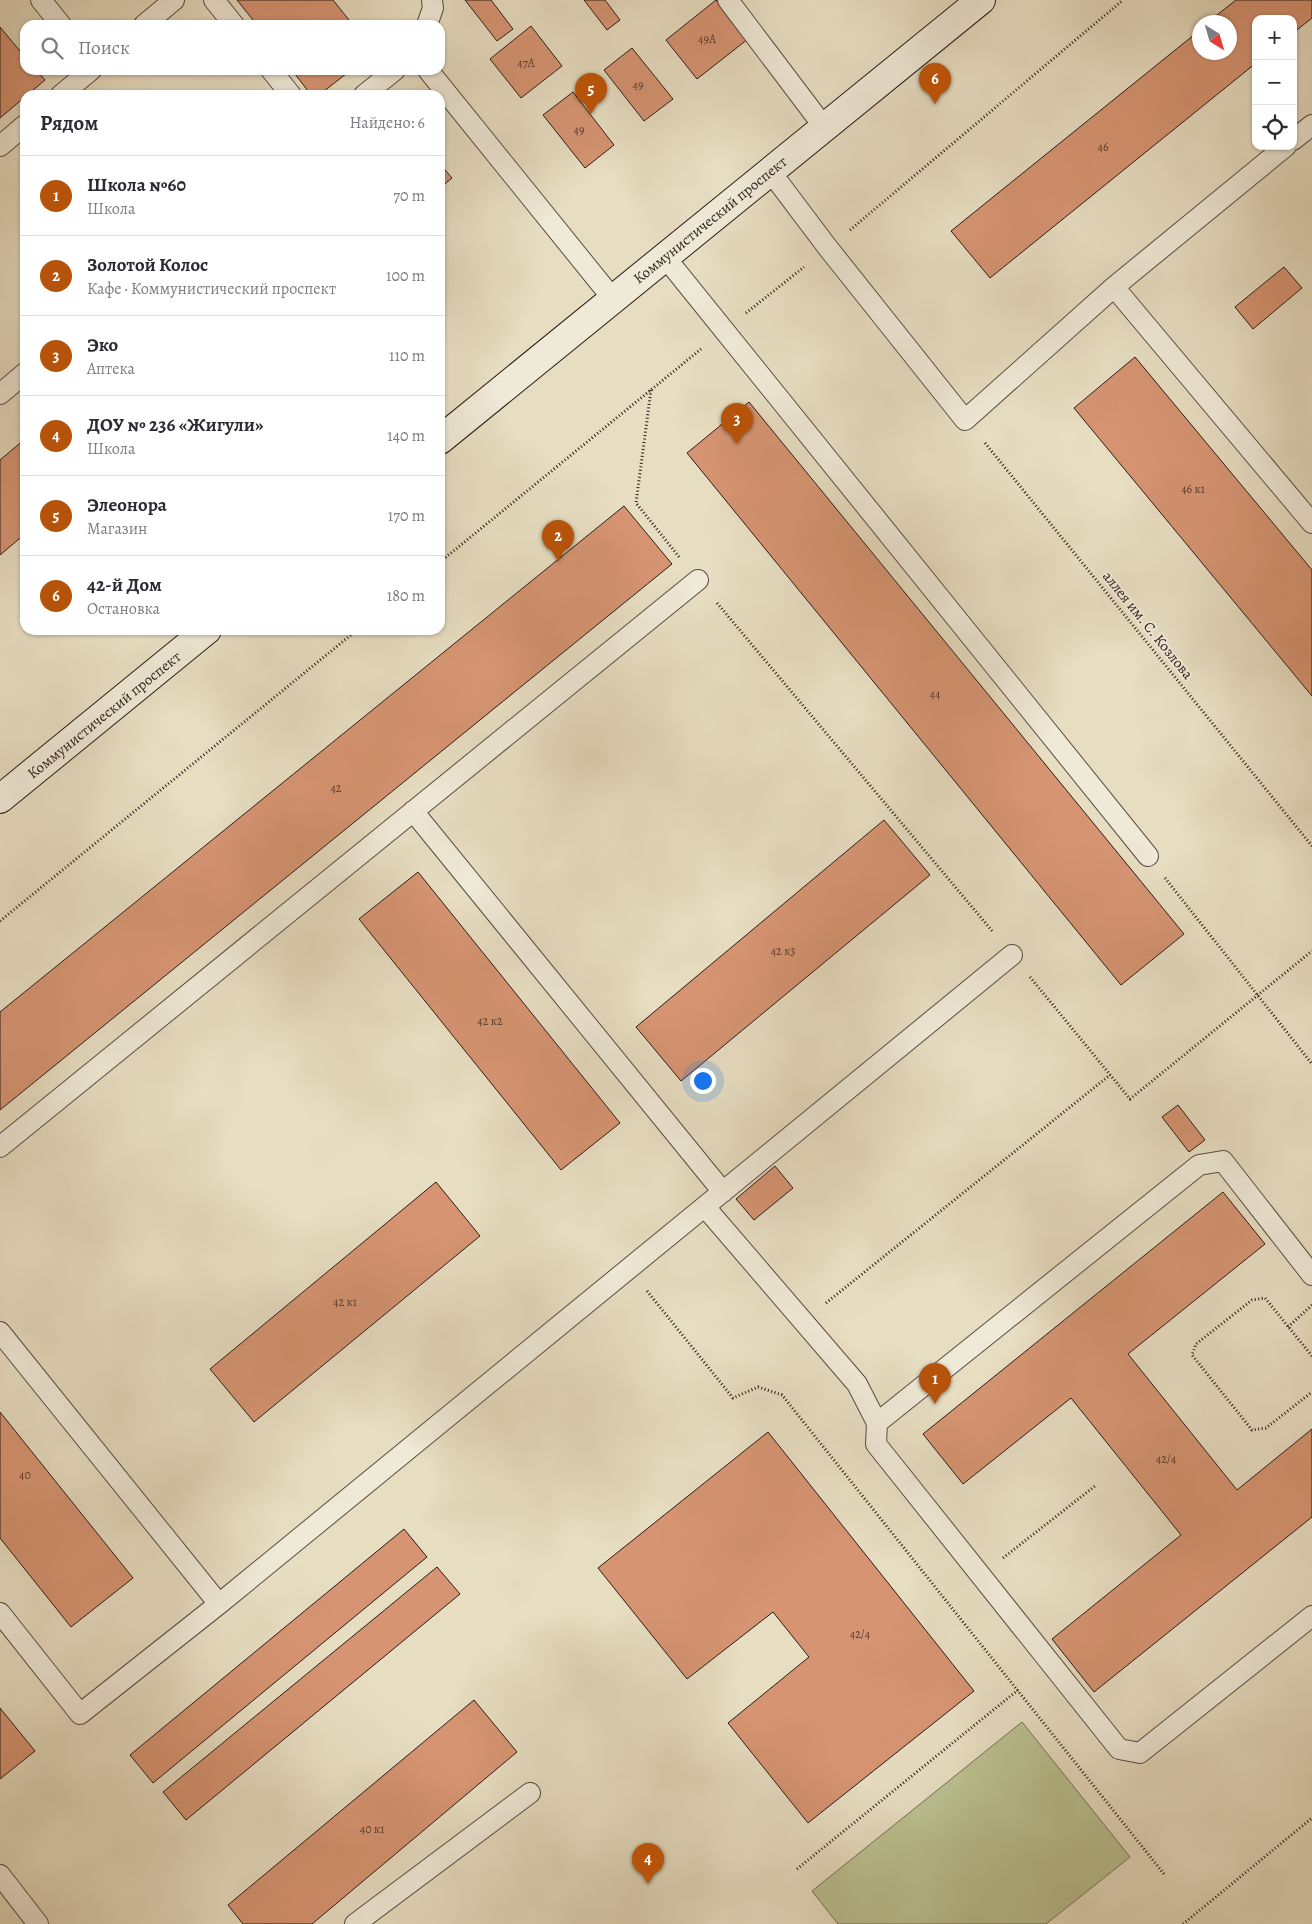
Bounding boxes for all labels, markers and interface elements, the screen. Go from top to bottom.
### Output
north arrow [1192,15,1237,60]
map controls [1252,15,1297,150]
button: + [1252,15,1297,60]
search box [20,20,445,75]
house number: 49А [698,31,717,47]
icon: search [38,34,66,62]
text: Поиск [78,35,130,61]
house number: 47А [517,55,536,71]
button: − [1252,60,1297,105]
pin: 6 [919,63,951,104]
pin: 5 [575,73,607,114]
house number: 49 [633,77,643,93]
button: locate [1252,105,1297,150]
text: Рядом [40,109,98,137]
text: Найдено: 6 [350,112,425,134]
house number: 49 [574,122,584,138]
house number: 46 [1098,139,1109,155]
street label: Коммунистический проспект [629,152,791,288]
text: Школа №60 [87,172,186,198]
text: 1 [53,185,59,207]
text: 70 m [393,185,425,207]
text: Школа [87,198,135,220]
text: Золотой Колос [87,252,208,278]
text: 2 [52,265,60,287]
text: 100 m [386,265,425,287]
text: Кафе · Коммунистический проспект [87,278,336,300]
text: Эко [87,332,118,358]
text: 3 [53,345,59,367]
text: 110 m [389,345,425,367]
text: Аптека [87,358,135,380]
pin: 3 [721,403,753,444]
text: ДОУ № 236 «Жигули» [87,412,264,438]
text: 4 [52,425,60,447]
text: 140 m [387,425,425,447]
text: Школа [87,438,135,460]
house number: 46 к1 [1181,481,1205,497]
text: Элеонора [87,492,167,518]
text: 5 [53,505,59,527]
text: 170 m [388,505,425,527]
text: Магазин [87,518,147,540]
pin: 2 [542,520,574,561]
street label: аллея им. С. Козлова [1098,567,1198,683]
text: 42-й Дом [87,572,162,598]
text: 6 [52,585,60,607]
text: 180 m [387,585,425,607]
text: Остановка [87,598,160,620]
street label: Коммунистический проспект [23,647,185,783]
house number: 44 [930,686,941,702]
house number: 42 [330,780,342,796]
house number: 42 к3 [771,943,795,959]
house number: 42 к2 [477,1013,503,1029]
your location [690,1068,716,1094]
house number: 42 к1 [333,1294,357,1310]
pin: 1 [919,1363,951,1404]
house number: 42/4 [1156,1451,1177,1467]
house number: 40 [19,1467,31,1483]
house number: 42/4 [850,1626,871,1642]
house number: 40 к1 [360,1821,384,1837]
pin: 4 [632,1843,664,1884]

